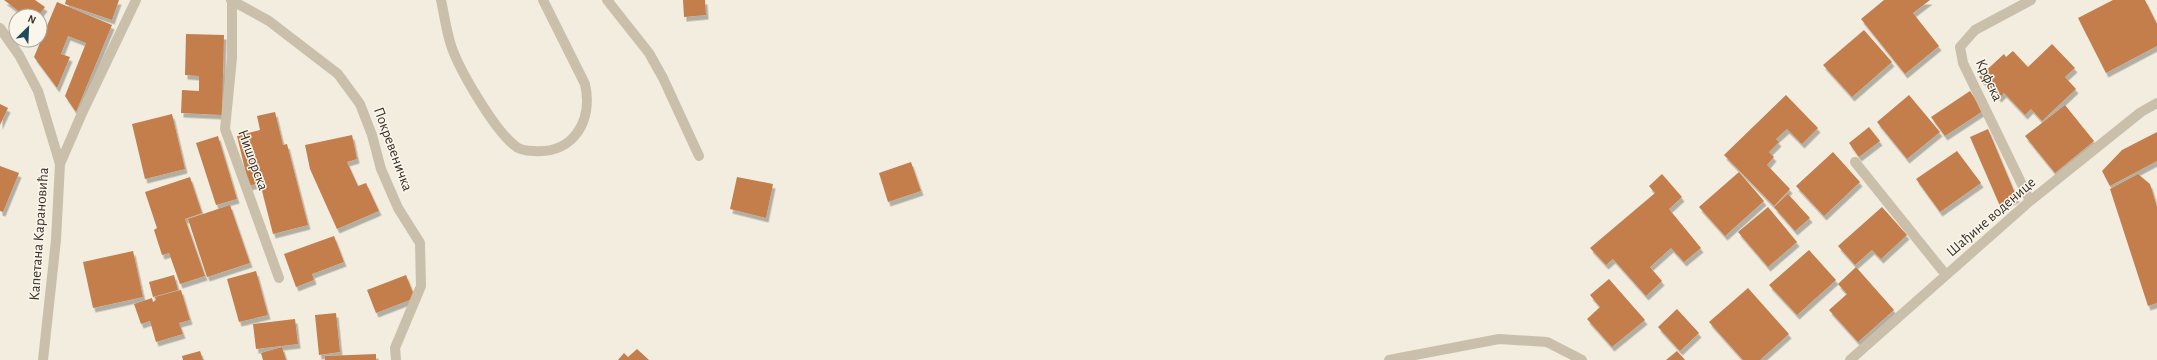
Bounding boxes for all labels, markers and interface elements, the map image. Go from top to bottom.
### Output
north arrow [8,8,48,48]
text: N [26,13,38,26]
street label: Крфска [1973,57,2005,103]
street label: Покревеничка [371,105,415,193]
street label: Нишорска [235,128,271,192]
street label: Капетана Карановића [27,167,51,301]
street label: Шађине воденице [1944,174,2038,260]

